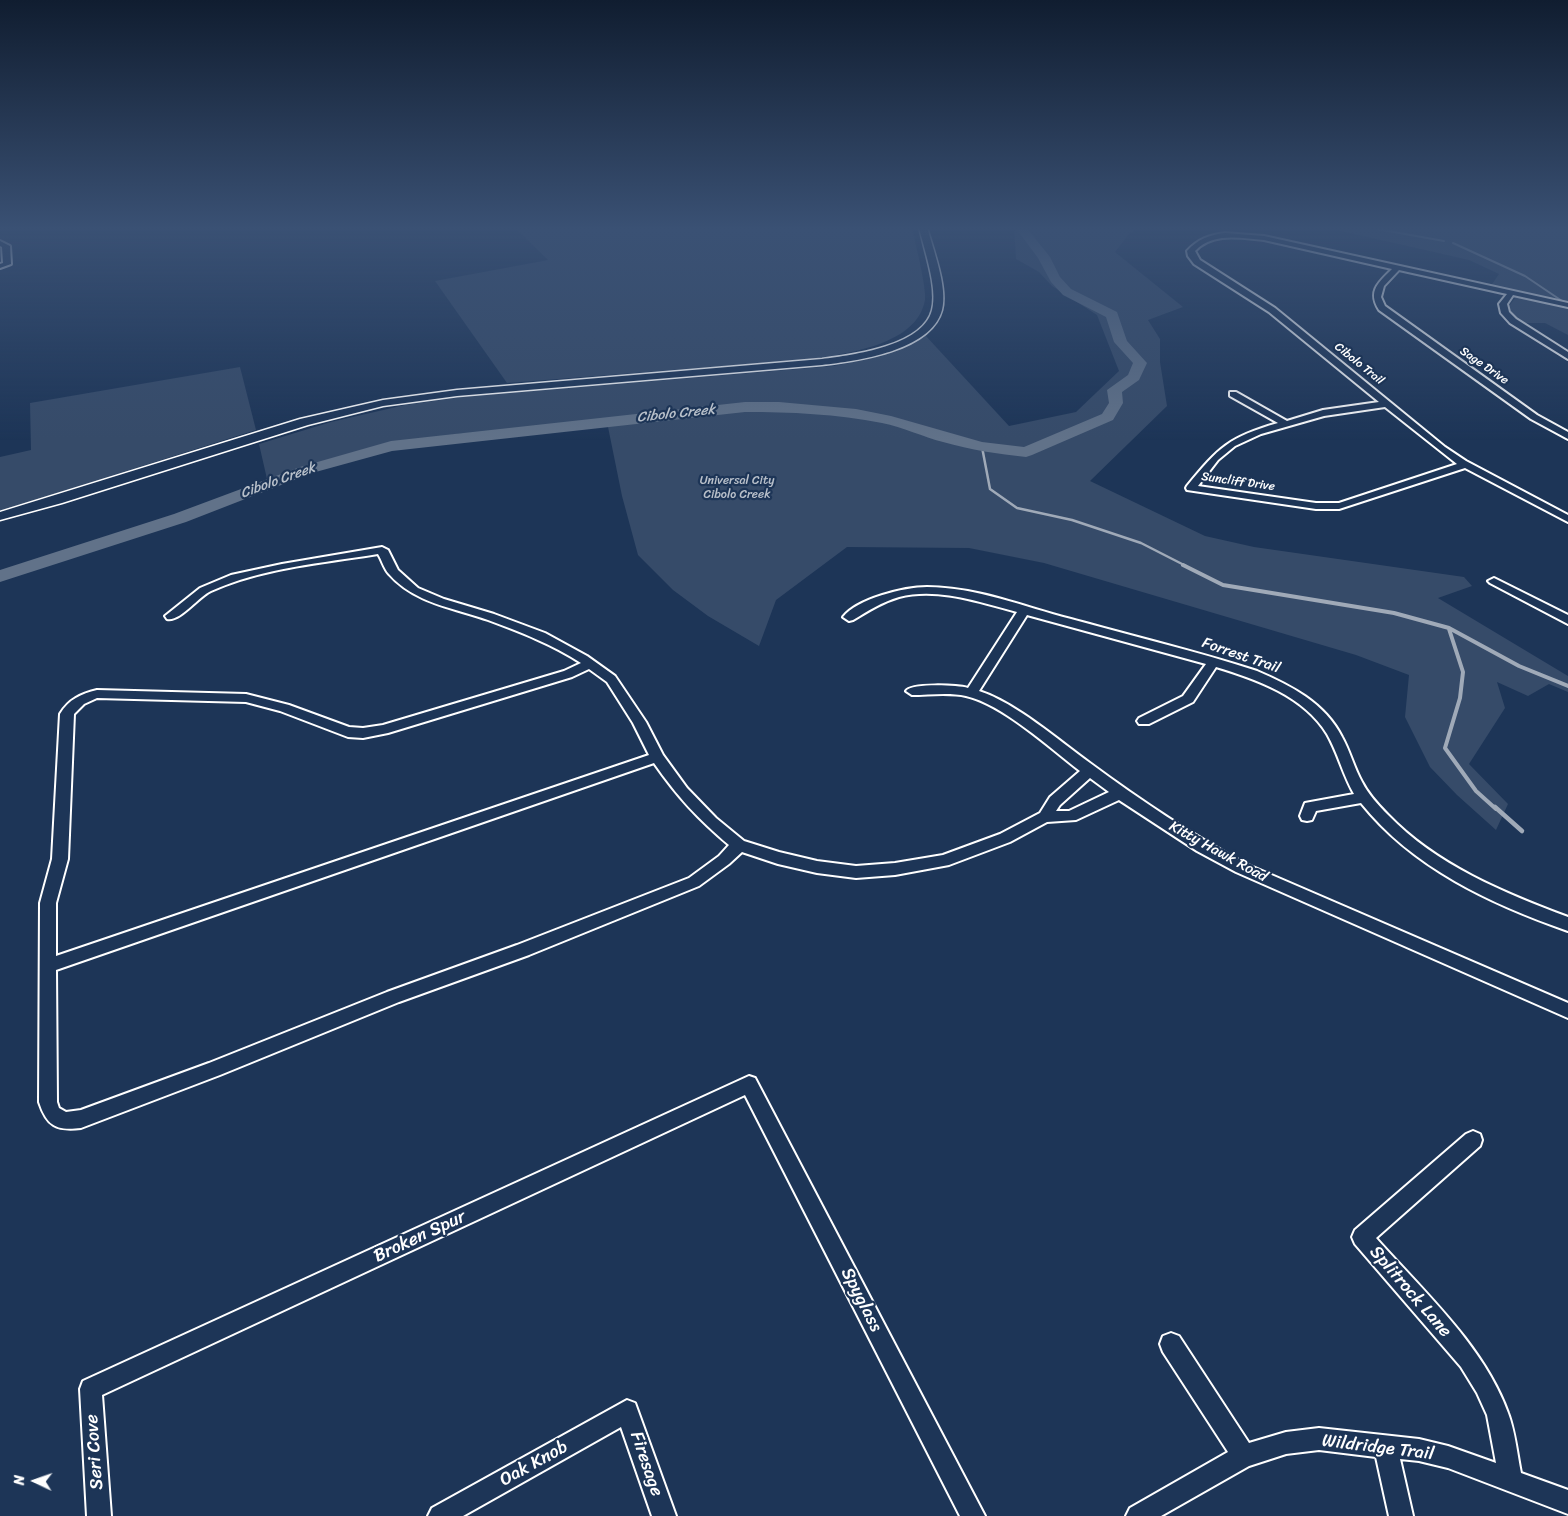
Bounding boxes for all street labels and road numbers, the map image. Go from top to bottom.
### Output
street label: Cibolo Trail [1331,340,1387,388]
street label: Sage Drive [1457,344,1511,388]
street label: Suncliff Drive [1200,470,1276,494]
street label: Forrest Trail [1200,634,1282,678]
street label: Kitty Hawk Road [1166,817,1270,887]
street label: Broken Spur [371,1206,469,1268]
street label: Splitrock Lane [1364,1242,1456,1342]
street label: Spyglass [836,1264,886,1336]
street label: Seri Cove [82,1414,108,1490]
street label: Firesage [625,1429,667,1499]
street label: Wildridge Trail [1321,1430,1435,1466]
street label: Oak Knob [496,1437,572,1491]

